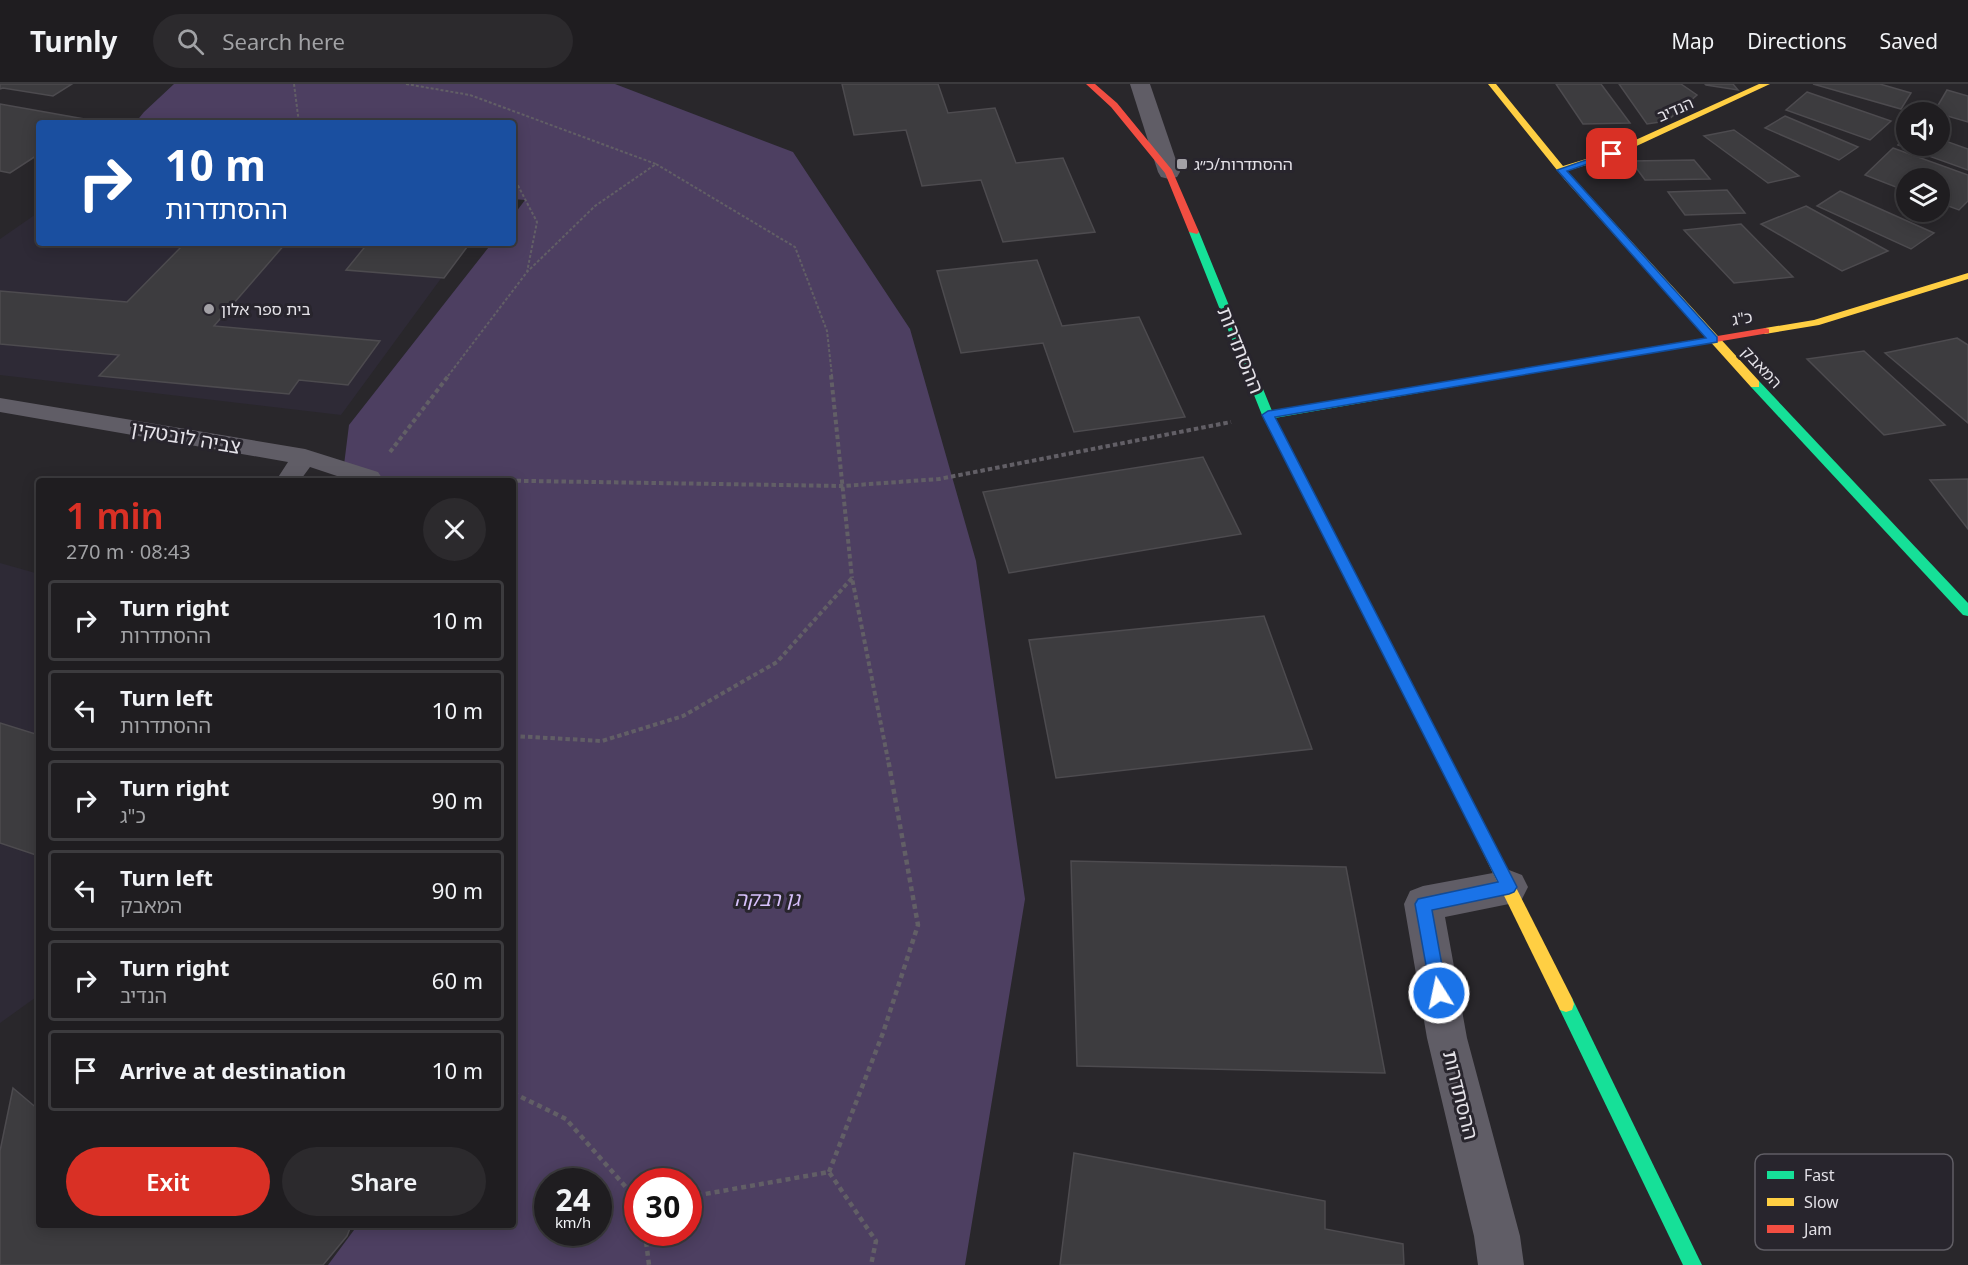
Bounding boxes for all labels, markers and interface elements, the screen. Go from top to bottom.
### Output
search box [153,14,573,68]
text: Turnly [30,22,117,60]
icon: search [174,25,207,58]
text: Search here [222,27,345,56]
text: Map [1671,27,1714,55]
text: Directions [1747,27,1847,55]
text: Saved [1880,27,1938,55]
street label: הנדיב [1653,91,1697,127]
map controls [1896,102,1950,222]
button: sound [1896,102,1950,156]
pin [1586,128,1637,179]
text: 10 m [165,136,266,193]
icon: arrive [1595,137,1628,170]
icon: right [66,144,144,222]
place label: ההסתדרות/כ״ג [1194,153,1293,175]
marker: ההסתדרות/כ״ג [1175,157,1189,171]
button: layers [1896,168,1950,222]
text: ההסתדרות [165,190,288,227]
place label: בית ספר אלון [221,298,311,320]
marker: בית ספר אלון [202,302,216,316]
street label: ההסתדרות [1211,303,1271,397]
street label: כ"ג [1730,306,1754,330]
street label: המאבק [1737,341,1787,393]
street label: צביה לובטקין [129,414,243,460]
text: 1 min [66,491,164,540]
button: close [423,498,486,561]
text: 270 m · 08:43 [66,538,191,565]
text: Turn right [120,593,229,622]
icon: right [69,604,102,637]
text: 10 m [432,606,483,635]
text: ההסתדרות [120,622,211,649]
text: Turn left [120,683,213,712]
icon: left [69,694,102,727]
text: 10 m [432,696,483,725]
text: ההסתדרות [120,712,211,739]
text: Turn right [120,773,229,802]
icon: right [69,784,102,817]
text: 90 m [432,786,483,815]
text: כ"ג [120,802,146,829]
text: Turn left [120,863,213,892]
icon: left [69,874,102,907]
text: 90 m [432,876,483,905]
park label: גן רבקה [734,885,801,912]
text: המאבק [120,892,182,919]
text: Turn right [120,953,229,982]
position arrow [1407,961,1471,1025]
icon: right [69,964,102,997]
text: 60 m [432,966,483,995]
text: הנדיב [120,982,167,1009]
street label: ההסתדרות [1437,1048,1485,1142]
icon: arrive [69,1054,102,1087]
text: Arrive at destination [120,1056,346,1085]
text: 10 m [432,1056,483,1085]
button: Exit [66,1147,270,1216]
button: Share [282,1147,486,1216]
legend [1755,1154,1953,1250]
text: Fast [1804,1164,1835,1186]
speed limit sign: 30 [624,1168,702,1246]
text: 24 [556,1179,590,1220]
text: Slow [1804,1191,1839,1213]
text: km/h [555,1212,591,1232]
text: Jam [1802,1218,1832,1240]

